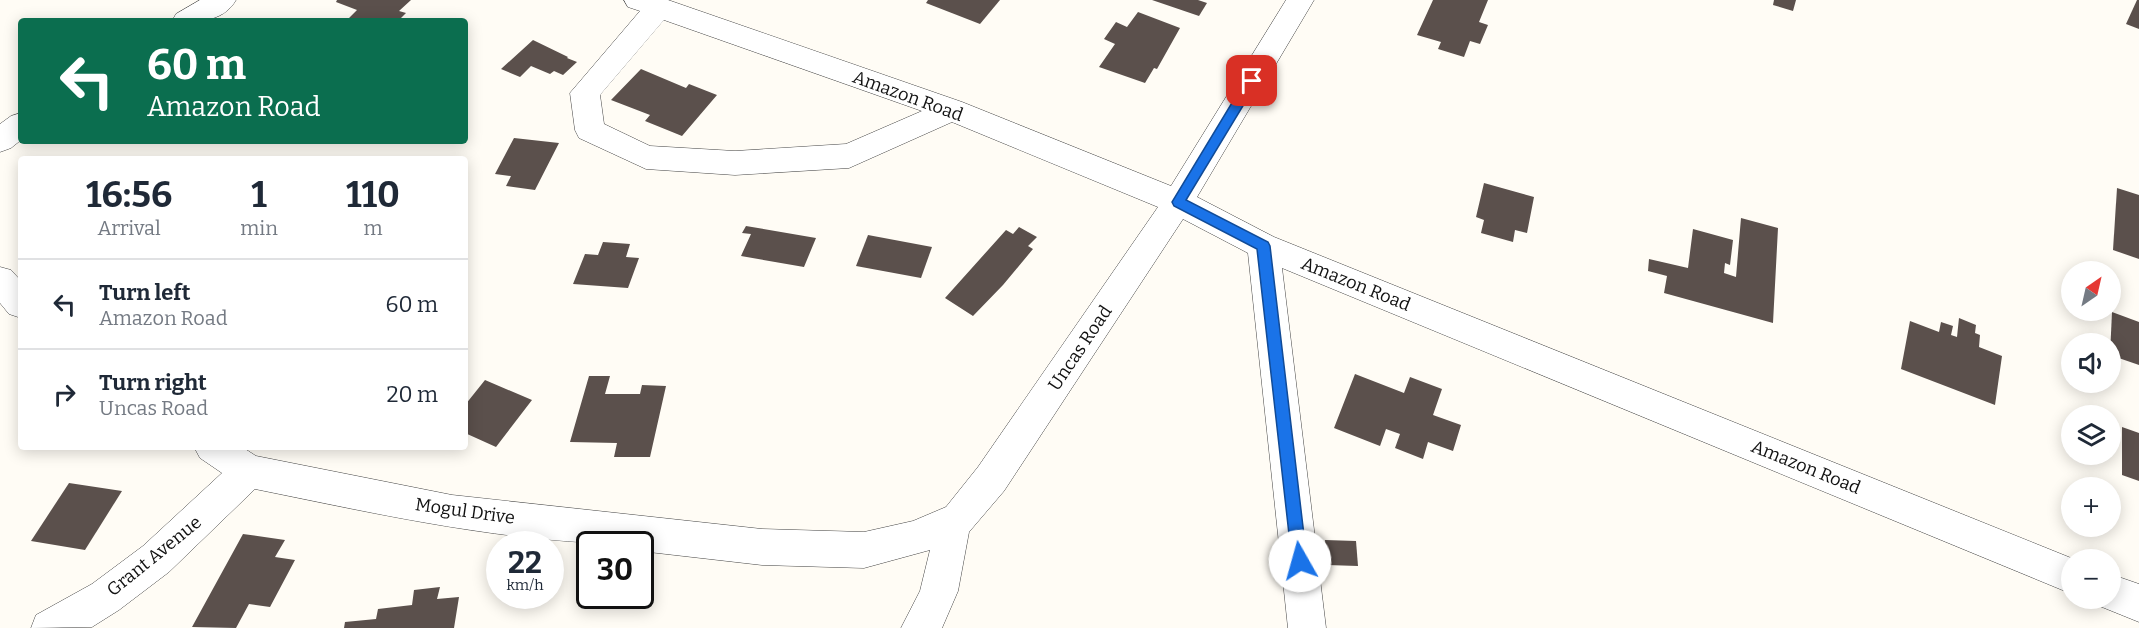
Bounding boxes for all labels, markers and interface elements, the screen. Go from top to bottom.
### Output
text: 60 m [147,40,246,90]
icon: left [48,42,126,120]
pin [1226,55,1277,106]
icon: arrive [1235,64,1268,97]
street label: Amazon Road [850,66,966,126]
text: Amazon Road [147,91,321,123]
text: 16:56 [86,173,172,217]
text: 1 [251,173,267,217]
text: 110 [346,173,400,217]
text: Arrival [97,216,161,240]
text: min [240,216,278,240]
text: m [363,216,383,240]
street label: Amazon Road [1298,252,1414,316]
north arrow [2061,261,2121,321]
map controls [2061,261,2121,609]
text: Turn left [99,279,191,306]
icon: left [48,288,81,321]
text: 60 m [386,291,438,318]
street label: Uncas Road [1043,301,1117,395]
text: Amazon Road [99,306,228,330]
button: sound [2061,333,2121,393]
text: Turn right [99,369,207,396]
icon: right [48,378,81,411]
text: 20 m [387,381,438,408]
text: Uncas Road [99,396,208,420]
button: layers [2061,405,2121,465]
street label: Amazon Road [1748,435,1864,499]
button: + [2061,477,2121,537]
street label: Mogul Drive [414,493,516,529]
street label: Grant Avenue [102,511,206,601]
position arrow [1268,529,1332,593]
speed limit sign: 30 [576,531,654,609]
text: 22 [508,545,542,581]
button: − [2061,549,2121,609]
text: km/h [506,576,544,594]

